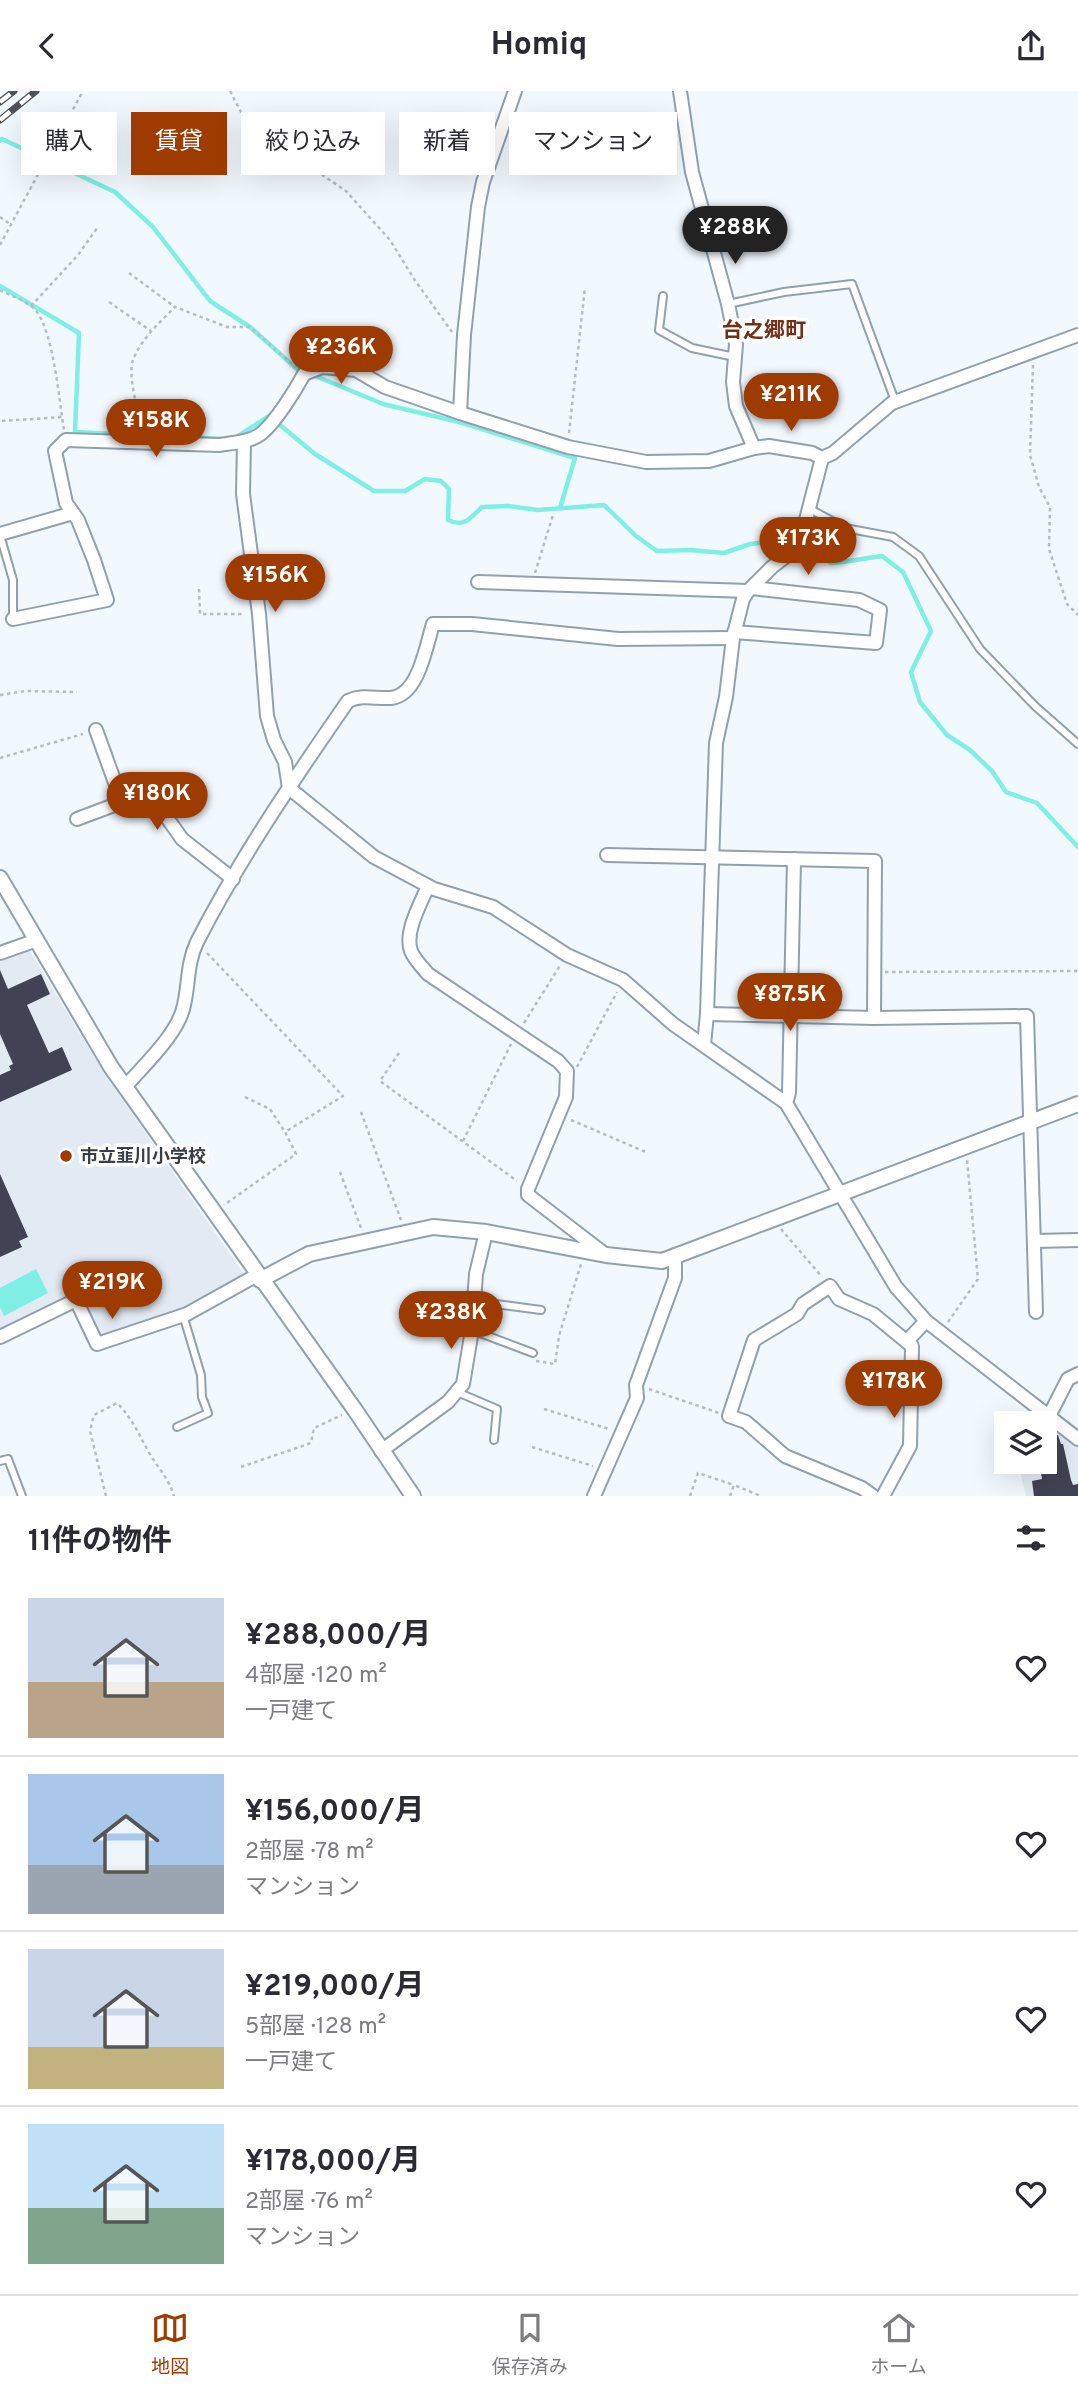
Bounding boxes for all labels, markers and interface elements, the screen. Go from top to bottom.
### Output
text: Homiq [491,26,587,66]
icon: back [28,27,66,65]
icon: share [1012,27,1050,65]
chip: 購入 [21,112,117,175]
chip: 賃貸 [131,112,227,175]
chip: 絞り込み [241,112,385,175]
chip: 新着 [399,112,495,175]
chip: マンション [509,112,677,175]
pin: ¥288K [686,207,784,266]
text: ¥288K [698,214,772,243]
district label: 台之郷町 [722,318,806,345]
pin: ¥236K [292,327,390,386]
text: ¥236K [305,334,377,363]
pin: ¥211K [742,373,840,433]
text: ¥211K [760,381,822,410]
pin: ¥158K [107,399,205,459]
text: ¥158K [122,407,190,436]
pin: ¥173K [759,517,857,577]
text: ¥173K [775,525,841,554]
pin: ¥156K [226,554,324,614]
text: ¥156K [241,562,309,591]
pin: ¥180K [108,773,206,832]
text: ¥180K [123,780,191,809]
pin: ¥87.5K [733,974,847,1033]
text: ¥87.5K [753,981,827,1010]
place label: 市立韮川小学校 [80,1146,206,1169]
marker: 市立韮川小学校 [58,1148,74,1164]
pin: ¥219K [63,1261,161,1321]
text: ¥219K [78,1269,146,1298]
pin: ¥238K [402,1291,500,1351]
text: ¥238K [415,1299,487,1328]
pin: ¥178K [845,1361,943,1420]
text: ¥178K [861,1368,927,1397]
map controls [994,1411,1057,1474]
button: layers [994,1411,1057,1474]
icon: filters [1012,1519,1050,1557]
text: 11件の物件 [28,1524,172,1561]
text: ¥288,000/月 [245,1618,431,1655]
icon: home [84,1626,168,1710]
icon: heart [1012,1649,1050,1687]
text: 4部屋 · 120 m² [245,1662,387,1691]
text: 一戸建て [245,1698,337,1727]
text: ¥156,000/月 [245,1794,425,1831]
icon: home [84,1802,168,1886]
icon: heart [1012,1825,1050,1863]
text: 2部屋 · 78 m² [245,1838,374,1867]
text: マンション [245,1874,360,1903]
text: ¥219,000/月 [245,1969,425,2006]
icon: home [84,1977,168,2061]
icon: heart [1012,2000,1050,2038]
text: 5部屋 · 128 m² [245,2013,386,2042]
text: 一戸建て [245,2049,337,2078]
text: ¥178,000/月 [245,2144,421,2181]
icon: home [84,2152,168,2236]
icon: heart [1012,2175,1050,2213]
text: 2部屋 · 76 m² [245,2188,373,2217]
text: マンション [245,2224,360,2253]
tab: 地図 [151,2309,189,2380]
tab: 保存済み [492,2309,568,2380]
tab: ホーム [870,2309,927,2380]

